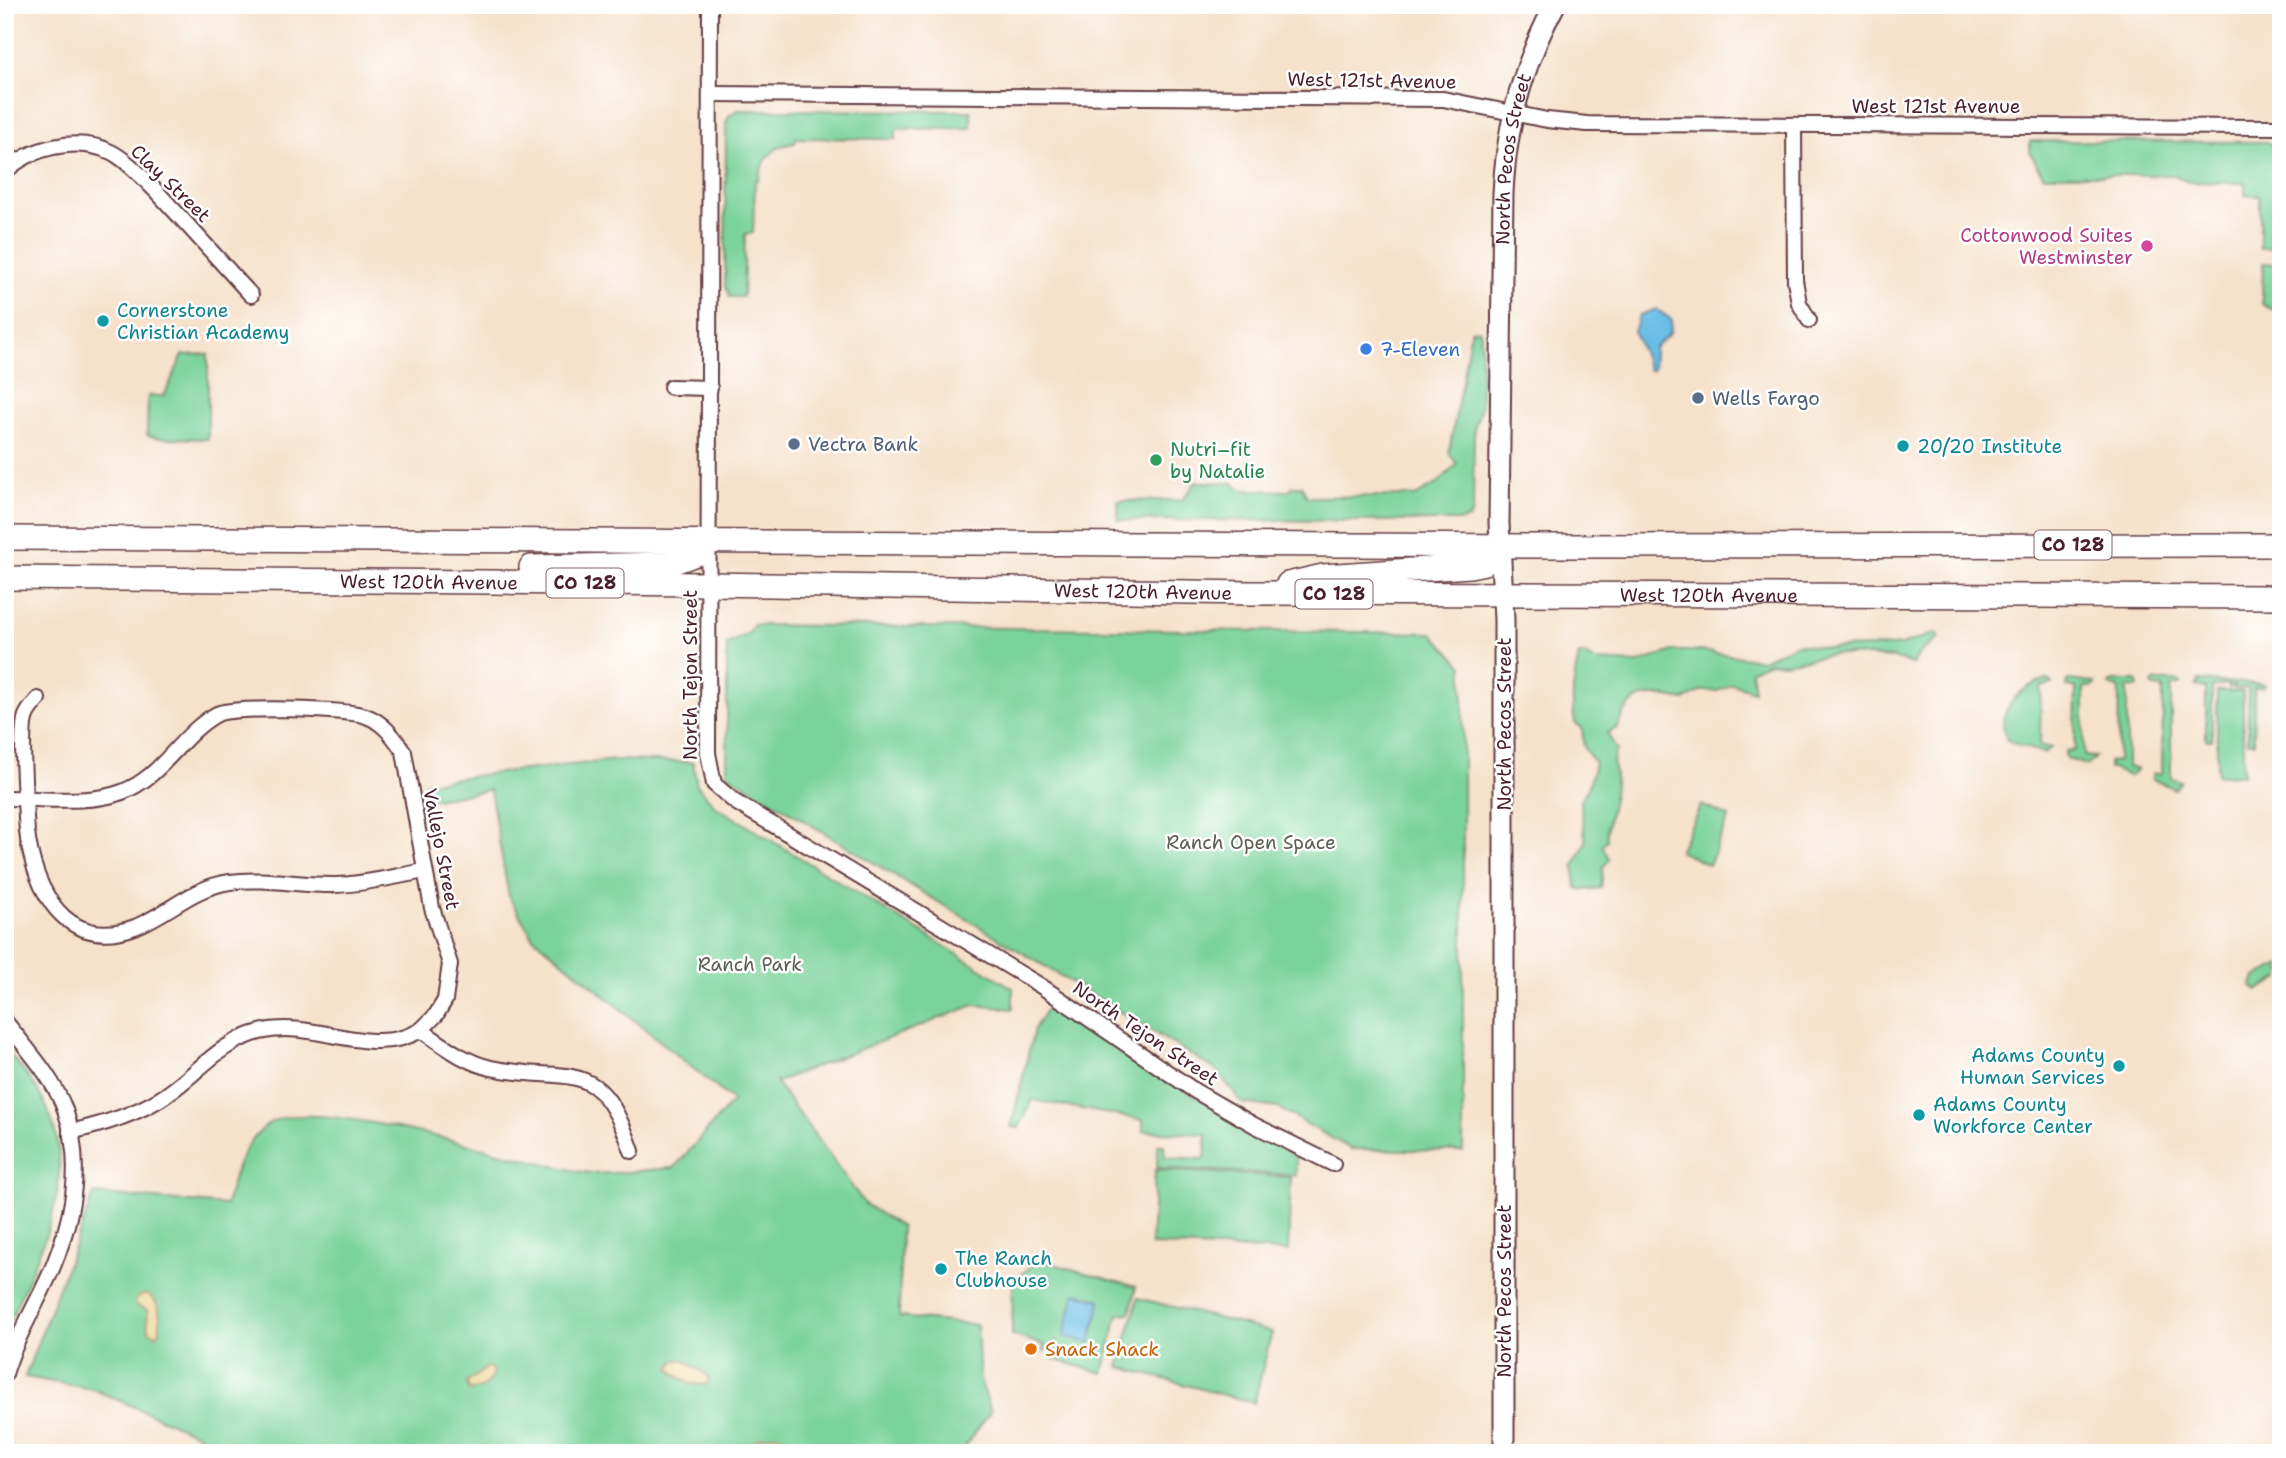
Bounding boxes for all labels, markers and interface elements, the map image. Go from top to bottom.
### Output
street label: West 121st Avenue [1287,67,1457,94]
street label: North Pecos Street [1490,70,1537,245]
street label: West 121st Avenue [1851,94,2021,119]
street label: Clay Street [125,139,216,228]
place label: Cottonwood Suites Westminster [1960,223,2133,270]
marker: Cottonwood Suites Westminster [2139,238,2155,254]
place label: Cornerstone Christian Academy [117,298,289,345]
marker: Cornerstone Christian Academy [95,313,111,329]
place label: 7-Eleven [1380,337,1460,362]
marker: 7-Eleven [1358,341,1374,357]
place label: Wells Fargo [1712,386,1820,411]
marker: Wells Fargo [1690,390,1706,406]
place label: Vectra Bank [808,432,918,457]
place label: 20/20 Institute [1917,434,2062,459]
marker: Vectra Bank [786,436,802,452]
place label: Nutri–fit by Natalie [1170,437,1265,484]
marker: 20/20 Institute [1895,438,1911,454]
marker: Nutri–fit by Natalie [1148,452,1164,468]
road number: CO 128 [2035,530,2112,560]
road number: CO 128 [546,568,624,598]
street label: West 120th Avenue [340,569,518,595]
street label: West 120th Avenue [1054,578,1232,606]
road number: CO 128 [1296,580,1372,608]
street label: West 120th Avenue [1620,582,1798,608]
street label: North Tejon Street [678,590,703,760]
street label: North Pecos Street [1492,637,1517,811]
street label: Vallejo Street [417,786,466,912]
park label: Ranch Open Space [1166,830,1336,855]
park label: Ranch Park [698,952,802,977]
street label: North Tejon Street [1068,975,1223,1091]
place label: Adams County Human Services [1960,1043,2105,1090]
marker: Adams County Human Services [2111,1058,2127,1074]
place label: Adams County Workforce Center [1933,1092,2093,1139]
marker: Adams County Workforce Center [1911,1107,1927,1123]
street label: North Pecos Street [1492,1204,1517,1378]
place label: The Ranch Clubhouse [955,1246,1052,1293]
marker: The Ranch Clubhouse [933,1261,949,1277]
place label: Snack Shack [1045,1337,1159,1362]
marker: Snack Shack [1023,1341,1039,1357]

